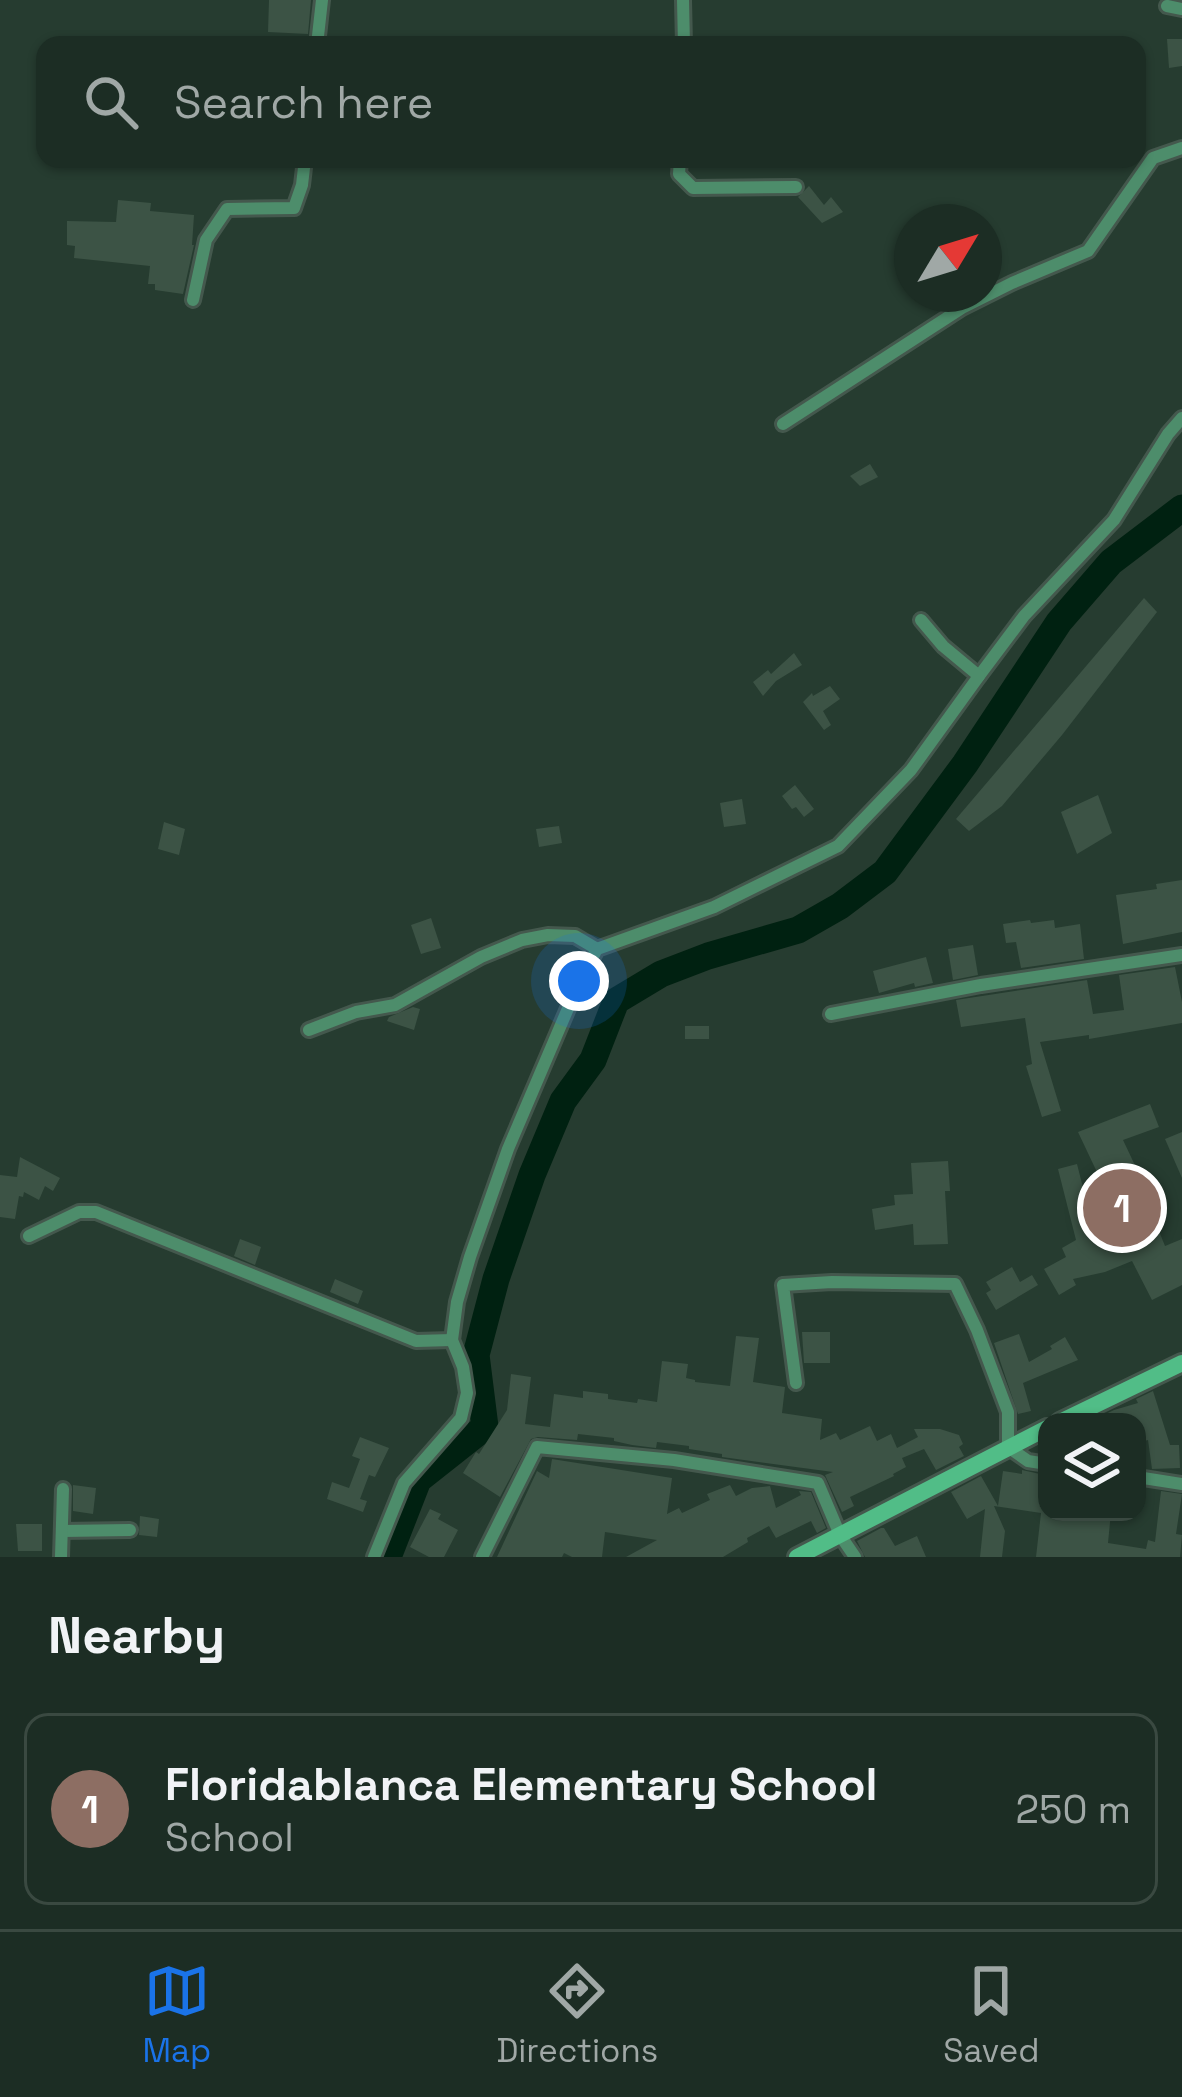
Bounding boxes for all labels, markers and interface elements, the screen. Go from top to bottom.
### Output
search box [36,36,1146,168]
icon: search [78,69,144,135]
text: Search here [174,74,433,131]
north arrow [894,204,1002,312]
your location [549,951,609,1011]
pin: 1 [1083,1163,1161,1253]
map controls [1038,1413,1146,1521]
button: layers [1038,1413,1146,1521]
text: Nearby [48,1603,225,1668]
text: Floridablanca Elementary School [165,1756,878,1813]
text: 1 [81,1785,99,1834]
text: 250 m [1016,1785,1131,1834]
text: School [165,1813,294,1862]
tab: Map [143,1958,211,2072]
tab: Directions [496,1958,658,2072]
tab: Saved [943,1958,1039,2072]

